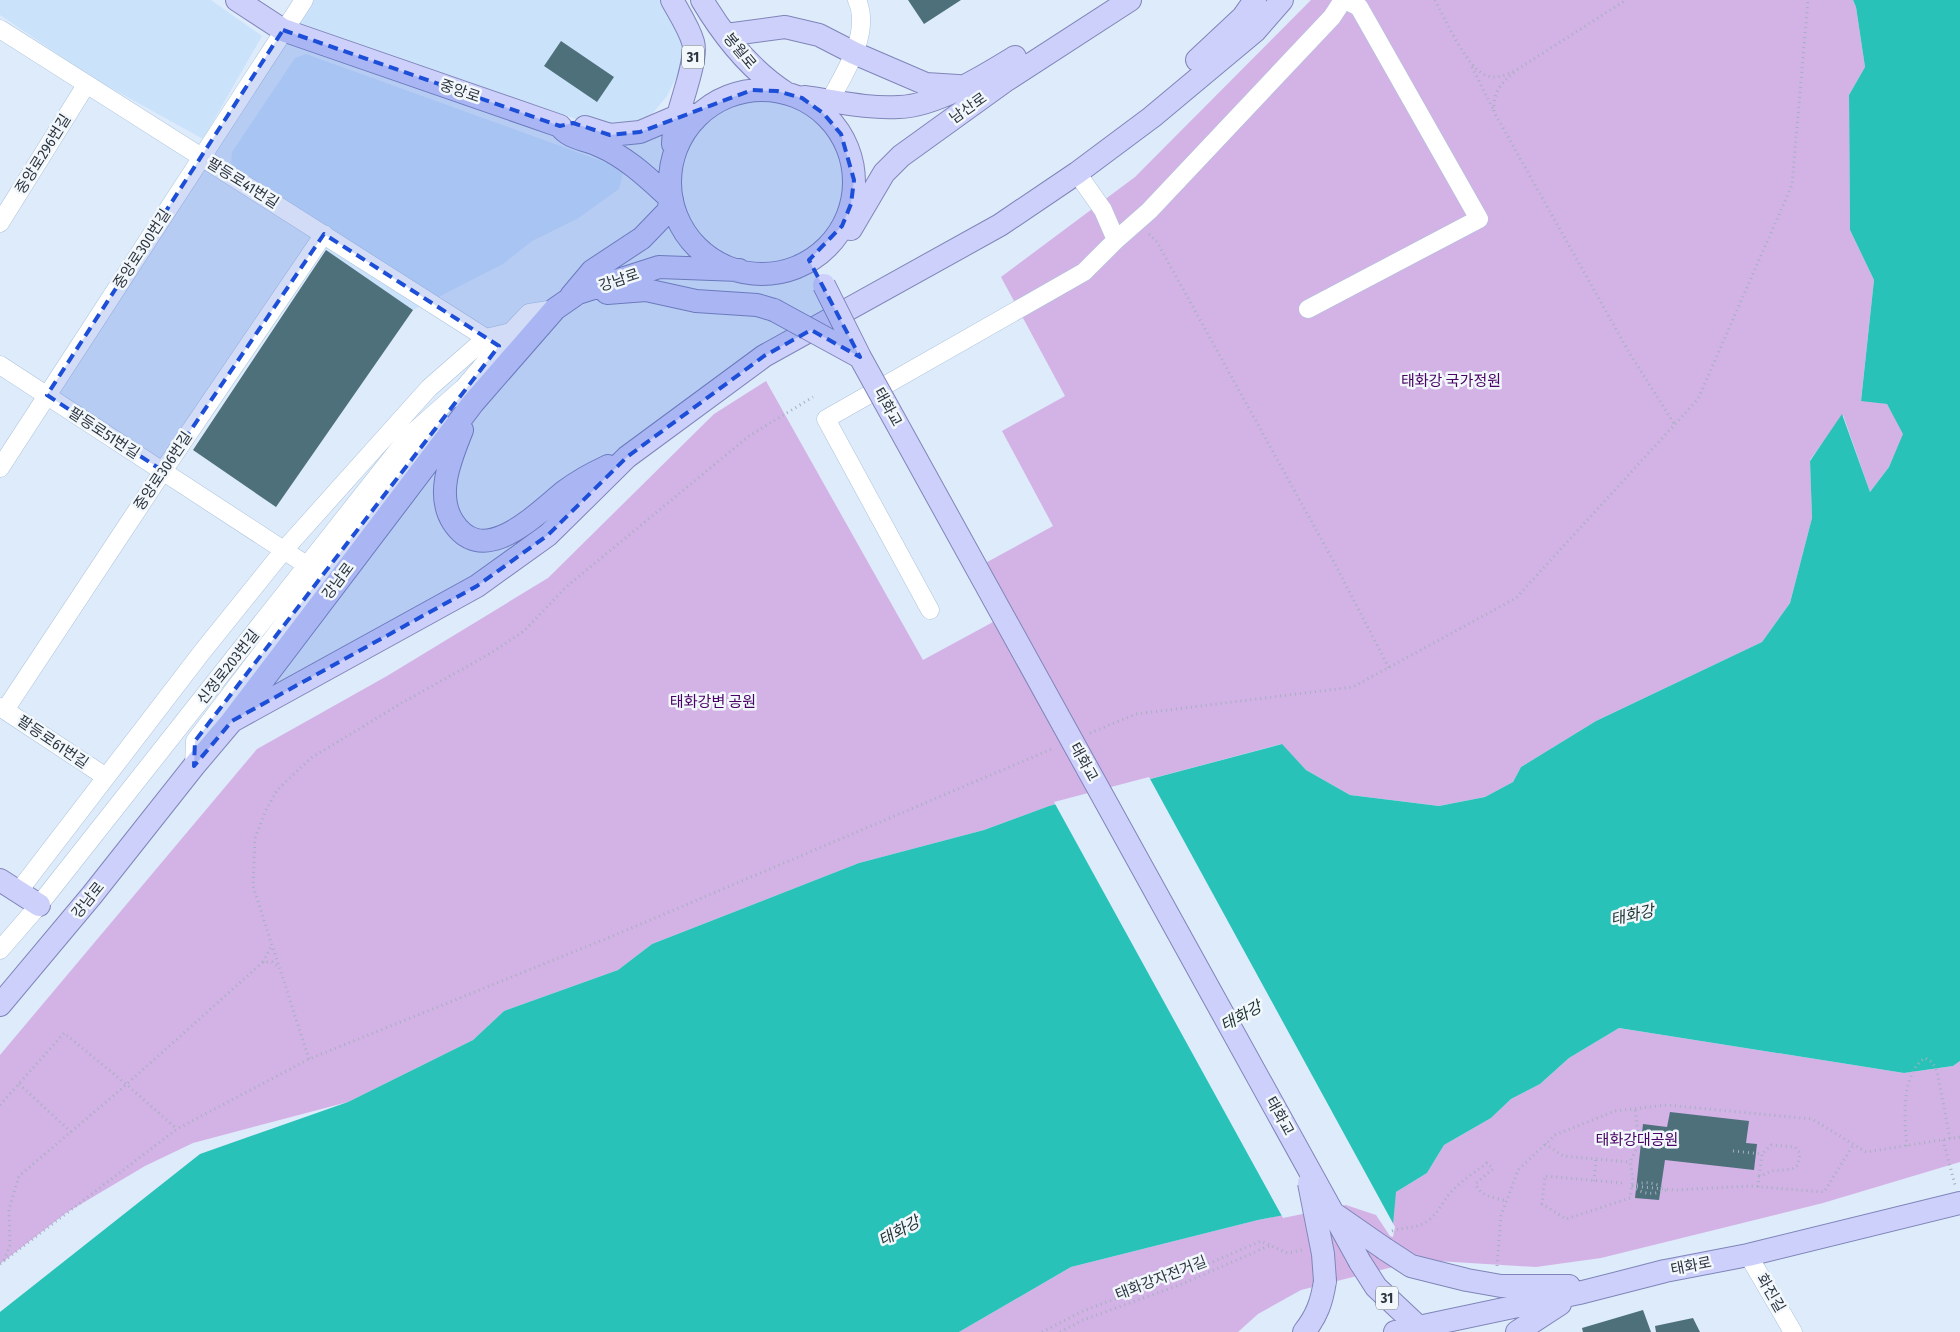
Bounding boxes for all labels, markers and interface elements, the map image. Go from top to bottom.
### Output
street label: 봉월로 [720,29,760,73]
road number: 31 [682,46,704,68]
street label: 중앙로 [437,76,483,106]
street label: 남산로 [946,89,990,127]
street label: 중앙로296번길 [11,111,75,197]
street label: 팔등로41번길 [204,154,282,212]
street label: 중앙로300번길 [110,206,174,292]
street label: 강남로 [597,265,641,295]
park label: 태화강 국가정원 [1401,372,1501,390]
street label: 태화교 [870,385,906,429]
street label: 팔등로51번길 [65,403,143,463]
street label: 중앙로306번길 [130,428,196,514]
street label: 강남로 [318,559,358,603]
street label: 신정로203번길 [193,626,263,708]
park label: 태화강변 공원 [670,693,756,711]
street label: 팔등로61번길 [14,712,92,772]
street label: 태화교 [1066,740,1102,784]
street label: 강남로 [68,878,108,922]
water label: 태화강 [1608,900,1658,929]
water label: 태화강 [1217,996,1267,1035]
street label: 태화교 [1262,1094,1298,1138]
park label: 태화강대공원 [1596,1131,1678,1149]
water label: 태화강 [875,1211,925,1250]
street label: 태화강자전거길 [1113,1252,1209,1304]
street label: 태화로 [1669,1253,1713,1279]
street label: 화진길 [1753,1271,1789,1315]
road number: 31 [1376,1286,1398,1310]

